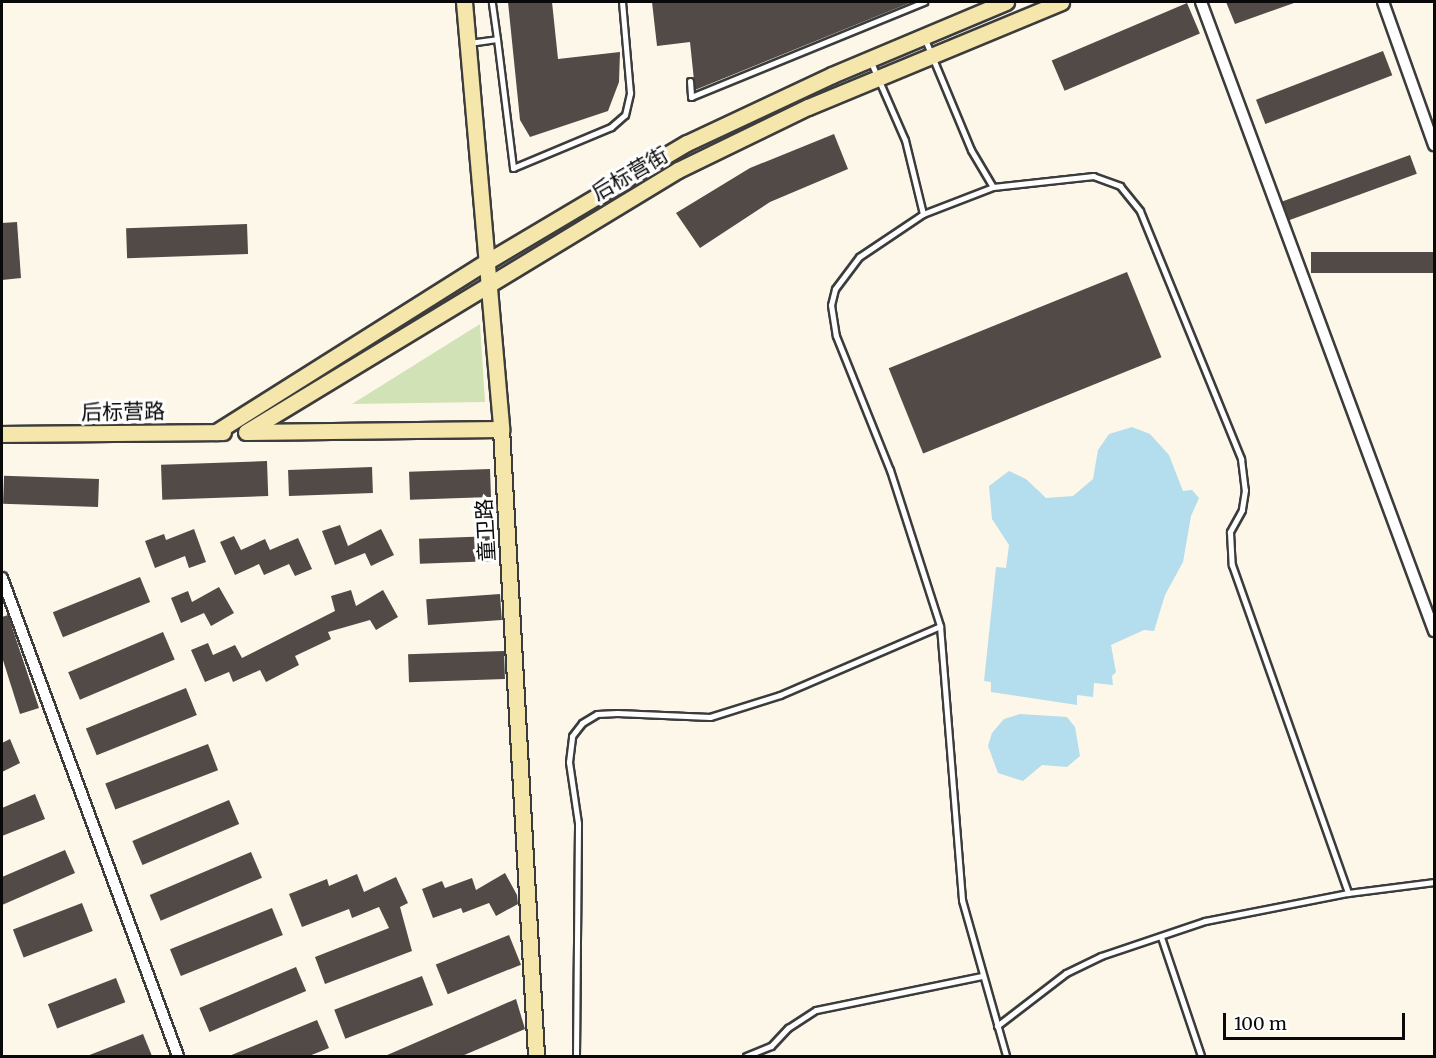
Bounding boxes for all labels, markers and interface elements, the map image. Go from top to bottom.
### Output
street label: 后标营街 [587,142,673,206]
street label: 后标营路 [81,399,165,425]
street label: 童卫路 [472,498,500,562]
scale bar [1226,1001,1408,1039]
text: 100 m [1234,1012,1287,1035]

